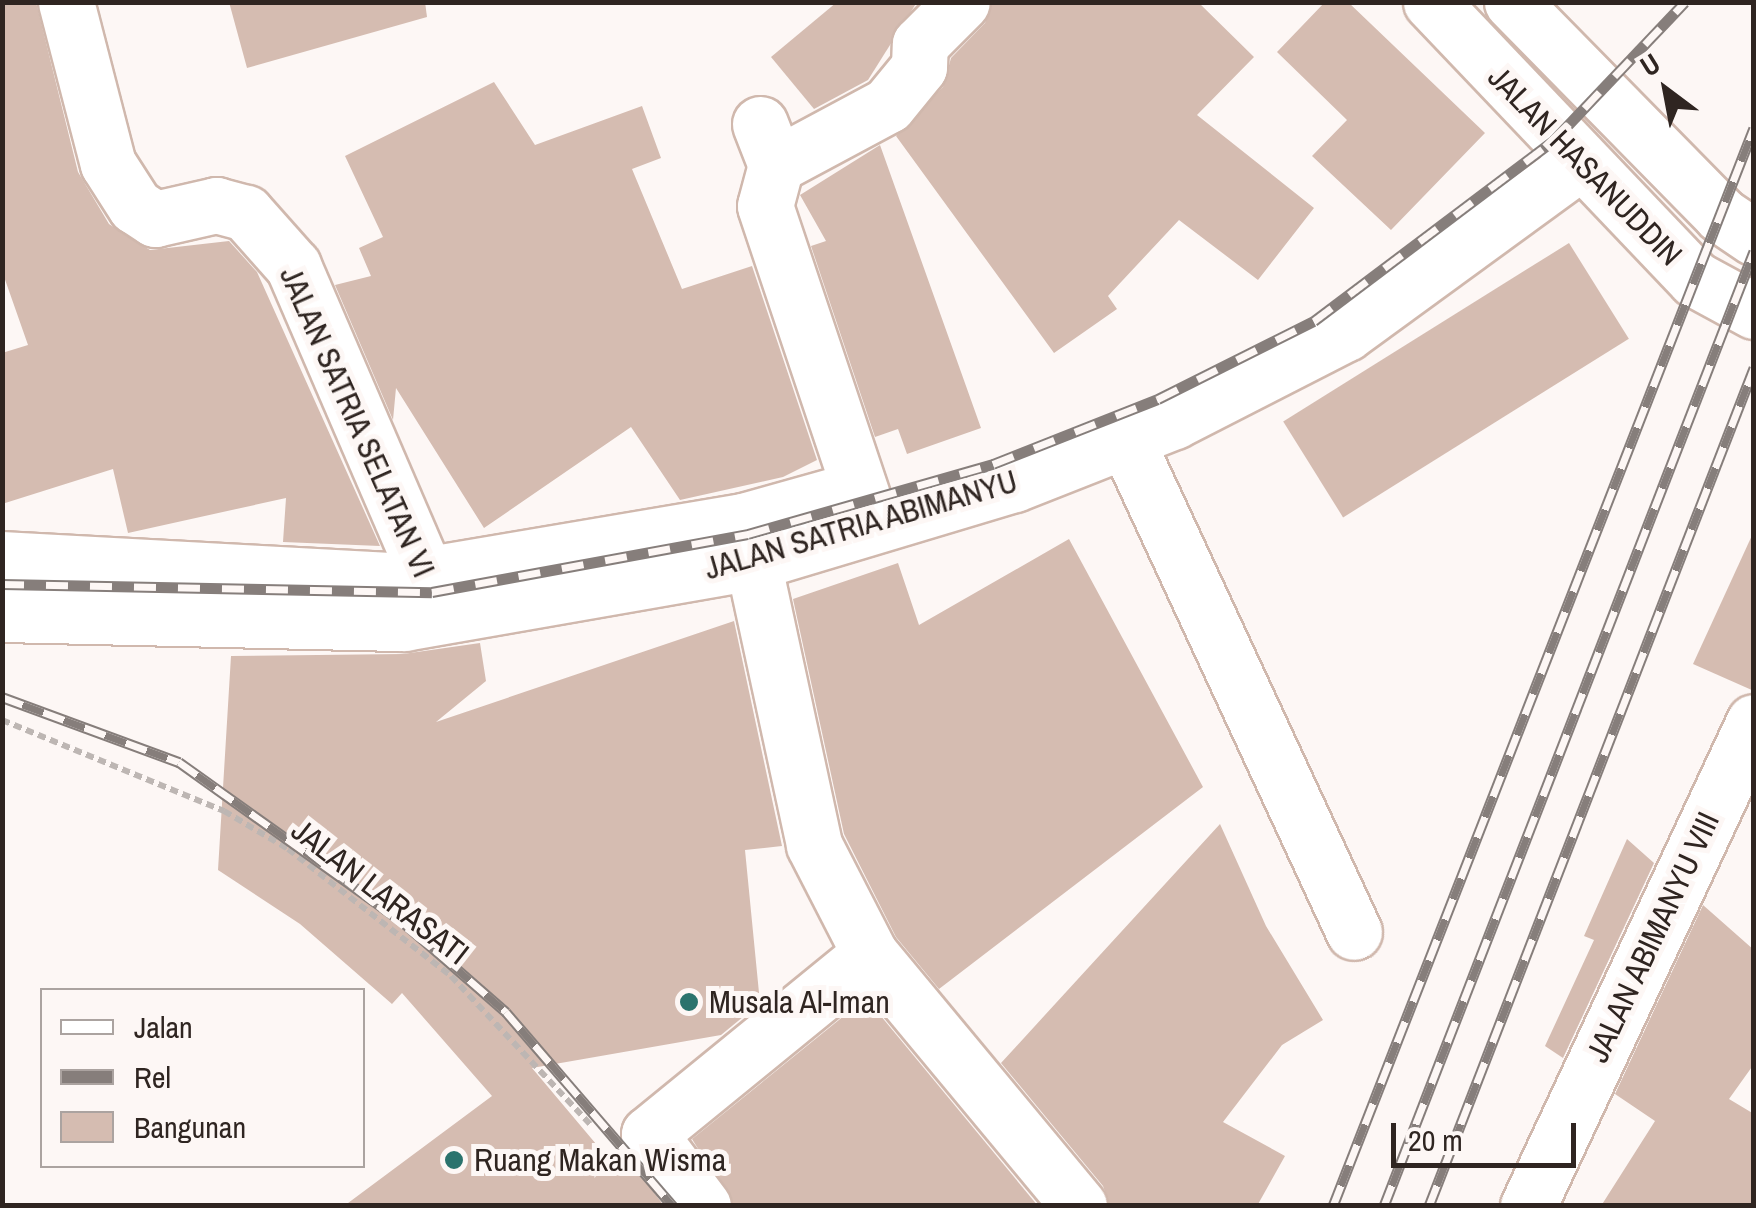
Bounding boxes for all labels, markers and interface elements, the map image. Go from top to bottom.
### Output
north arrow [1616,40,1716,140]
street label: JALAN HASANUDDIN [1480,58,1690,274]
street label: JALAN SATRIA SELATAN VI [271,260,443,584]
street label: JALAN SATRIA ABIMANYU [699,462,1023,588]
street label: JALAN ABIMANYU VIII [1578,805,1728,1069]
street label: JALAN LARASATI [284,811,476,973]
place label: Musala Al-Iman [709,983,891,1021]
legend [40,988,365,1168]
marker: Musala Al-Iman [678,991,700,1013]
text: Jalan [134,1007,193,1047]
text: Rel [134,1057,171,1097]
scale bar [1396,1103,1581,1165]
text: Bangunan [134,1107,246,1147]
text: 20 m [1408,1120,1463,1160]
place label: Ruang Makan Wisma [474,1141,726,1179]
marker: Ruang Makan Wisma [443,1149,465,1171]

